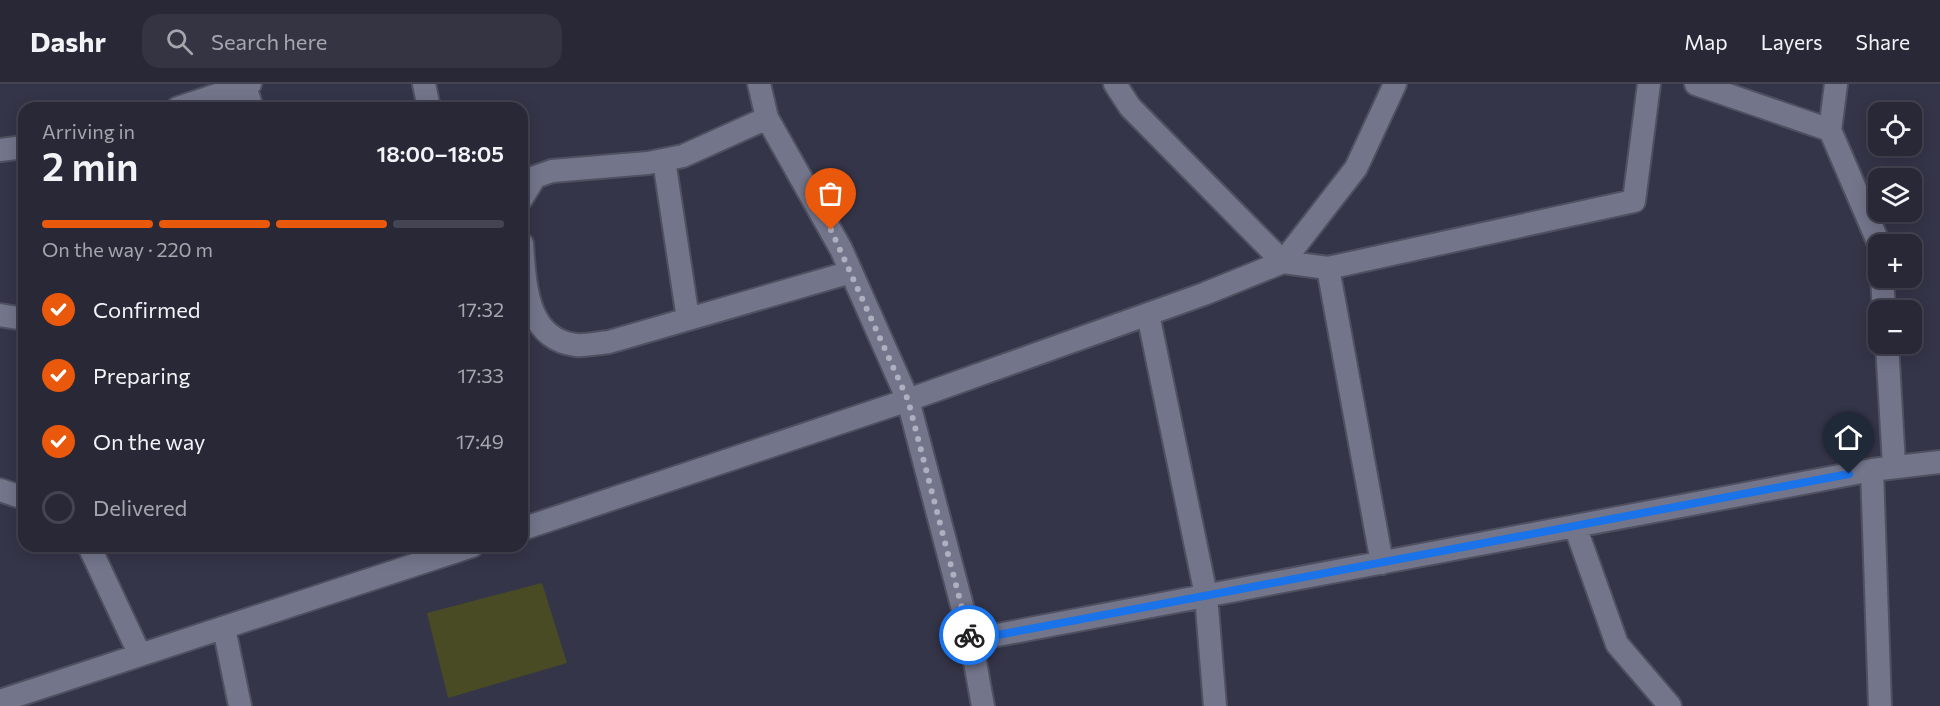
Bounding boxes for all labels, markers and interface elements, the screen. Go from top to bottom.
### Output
search box [142,14,562,68]
text: Dashr [30,24,106,58]
icon: search [163,25,196,58]
text: Search here [211,28,327,55]
text: Map [1684,29,1728,54]
text: Layers [1761,29,1823,54]
text: Share [1856,29,1910,54]
map controls [1868,102,1922,354]
button: locate [1868,102,1922,156]
text: Arriving in [42,119,135,143]
text: 18:00–18:05 [377,140,504,167]
text: 2 min [42,141,139,189]
pin [805,168,856,230]
button: layers [1868,168,1922,222]
icon: bag [814,177,847,210]
button: + [1868,234,1922,288]
text: On the way · 220 m [42,237,213,261]
icon: check [42,293,75,326]
text: Confirmed [93,296,200,323]
text: 17:32 [458,297,504,321]
button: − [1868,300,1922,354]
icon: check [42,359,75,392]
text: Preparing [93,362,190,389]
text: 17:33 [457,363,504,387]
pin [1823,412,1874,474]
icon: home [1832,421,1865,454]
icon: check [42,425,75,458]
text: On the way [93,428,205,455]
text: 17:49 [456,429,504,453]
text: Delivered [93,494,187,521]
courier [939,605,999,665]
icon: bike [953,619,986,652]

